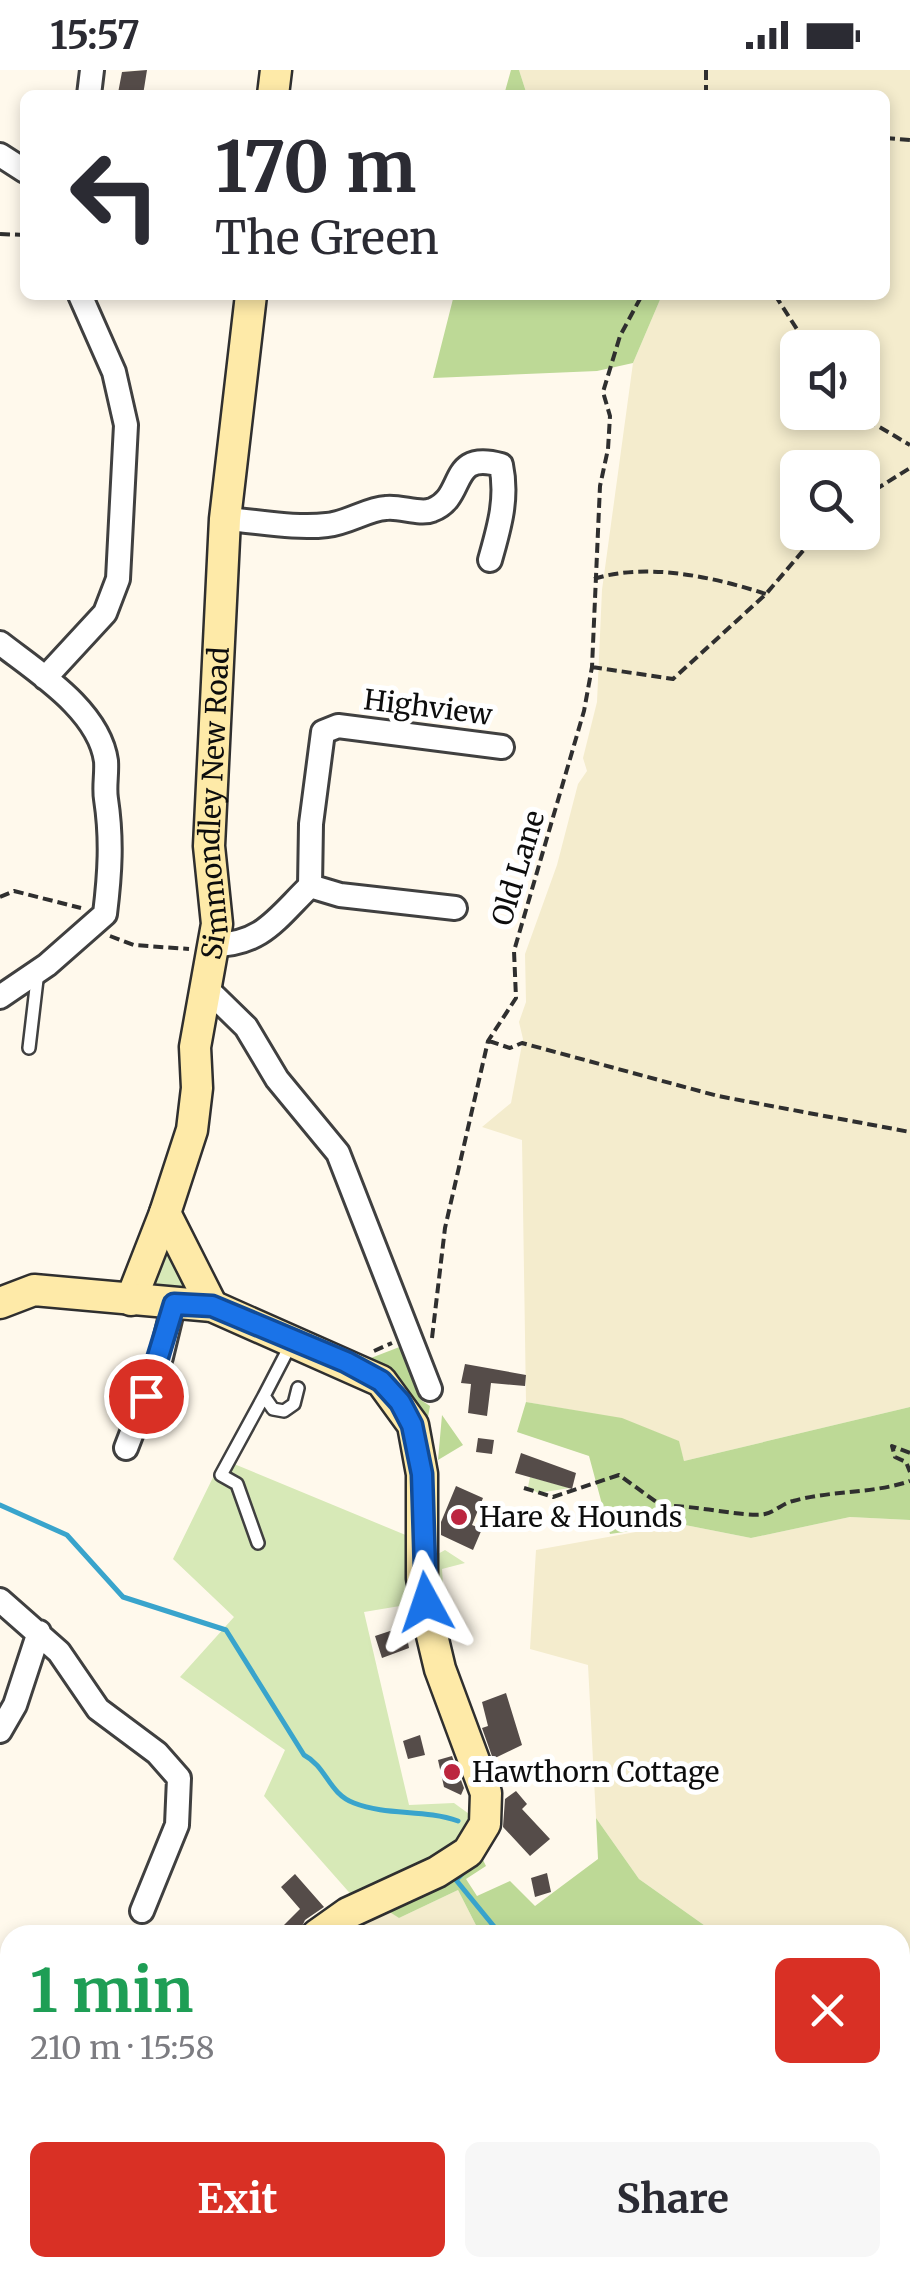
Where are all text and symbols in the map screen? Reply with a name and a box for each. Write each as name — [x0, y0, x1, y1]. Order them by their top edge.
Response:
text: 15:57 — [50, 12, 140, 59]
text: 170 m — [215, 123, 416, 211]
icon: left — [50, 130, 180, 260]
text: The Green — [215, 210, 439, 266]
map controls — [780, 330, 880, 550]
button: sound — [780, 330, 880, 430]
button: search — [780, 450, 880, 550]
street label: Simmondley New Road — [191, 646, 237, 962]
street label: Highview — [362, 681, 495, 733]
street label: Old Lane — [483, 806, 553, 930]
pin — [104, 1354, 189, 1439]
icon: arrive — [119, 1369, 174, 1424]
place label: Hare & Hounds — [479, 1499, 682, 1535]
marker: Hare & Hounds — [448, 1506, 470, 1528]
position arrow — [374, 1550, 478, 1654]
place label: Hawthorn Cottage — [472, 1754, 719, 1790]
marker: Hawthorn Cottage — [441, 1761, 463, 1783]
text: 1 min — [30, 1953, 193, 2028]
button: close — [775, 1958, 880, 2063]
text: 210 m · 15:58 — [30, 2028, 214, 2068]
button: Exit — [30, 2142, 445, 2257]
button: Share — [465, 2142, 880, 2257]

